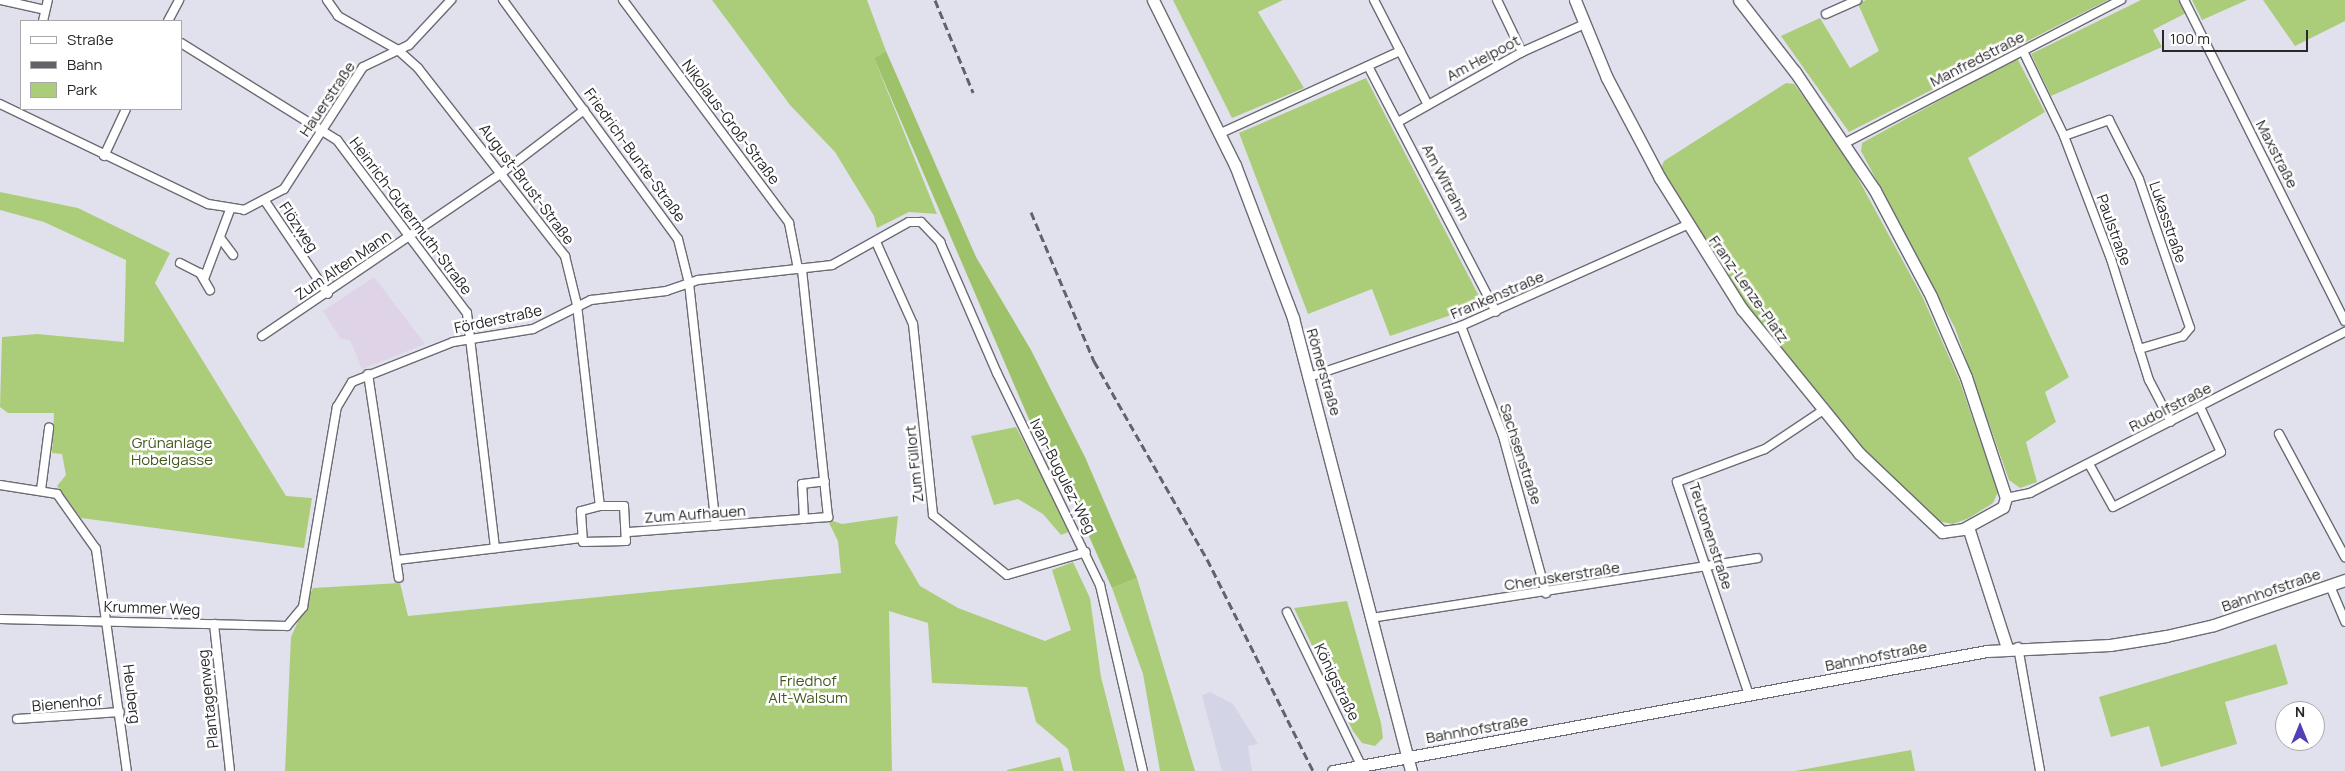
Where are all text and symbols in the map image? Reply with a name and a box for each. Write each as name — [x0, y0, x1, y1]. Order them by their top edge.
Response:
legend — [20, 20, 182, 110]
scale bar — [2165, 20, 2311, 52]
street label: Manfredstraße — [1927, 28, 2027, 90]
text: 100 m — [2170, 28, 2210, 49]
text: Straße — [67, 29, 113, 50]
street label: Am Helpoot — [1443, 31, 1523, 85]
text: Bahn — [67, 54, 102, 75]
street label: Nikolaus-Groß-Straße — [678, 56, 784, 188]
street label: Hauerstraße — [295, 58, 359, 140]
text: Park — [67, 79, 97, 100]
street label: Friedrich-Bunte-Straße — [580, 85, 690, 225]
street label: Maxstraße — [2252, 117, 2302, 191]
street label: August-Brust-Straße — [476, 120, 578, 248]
street label: Heinrich-Gutermuth-Straße — [346, 134, 476, 298]
street label: Am Witrahm — [1418, 141, 1474, 223]
street label: Lukasstraße — [2146, 179, 2190, 265]
street label: Paulstraße — [2093, 192, 2135, 268]
street label: Flözweg — [276, 199, 322, 255]
street label: Zum Alten Mann — [292, 226, 394, 304]
street label: Franz-Lenze-Platz — [1705, 232, 1793, 346]
street label: Frankenstraße — [1448, 267, 1546, 323]
street label: Förderstraße — [452, 301, 544, 337]
street label: Römerstraße — [1303, 326, 1345, 418]
street label: Rudolfstraße — [2126, 379, 2214, 435]
street label: Sachsenstraße — [1496, 401, 1546, 507]
street label: Ivan-Bugulez-Weg — [1026, 415, 1100, 537]
street label: Zum Füllort — [901, 424, 927, 504]
park label: Grünanlage Hobelgasse — [131, 433, 213, 468]
street label: Teutonenstraße — [1685, 480, 1737, 592]
street label: Zum Aufhauen — [644, 501, 746, 527]
street label: Cheruskerstraße — [1503, 558, 1621, 594]
street label: Bahnhofstraße — [2219, 565, 2323, 615]
street label: Krummer Weg — [103, 597, 201, 619]
street label: Bahnhofstraße — [1823, 637, 1929, 675]
street label: Königstraße — [1311, 641, 1363, 723]
street label: Plantagenweg — [194, 649, 222, 749]
street label: Heuberg — [119, 663, 145, 725]
park label: Friedhof Alt-Walsum — [768, 671, 848, 706]
street label: Bienenhof — [31, 691, 103, 715]
north arrow — [2275, 701, 2325, 751]
text: N — [2295, 702, 2305, 721]
street label: Bahnhofstraße — [1424, 711, 1530, 747]

